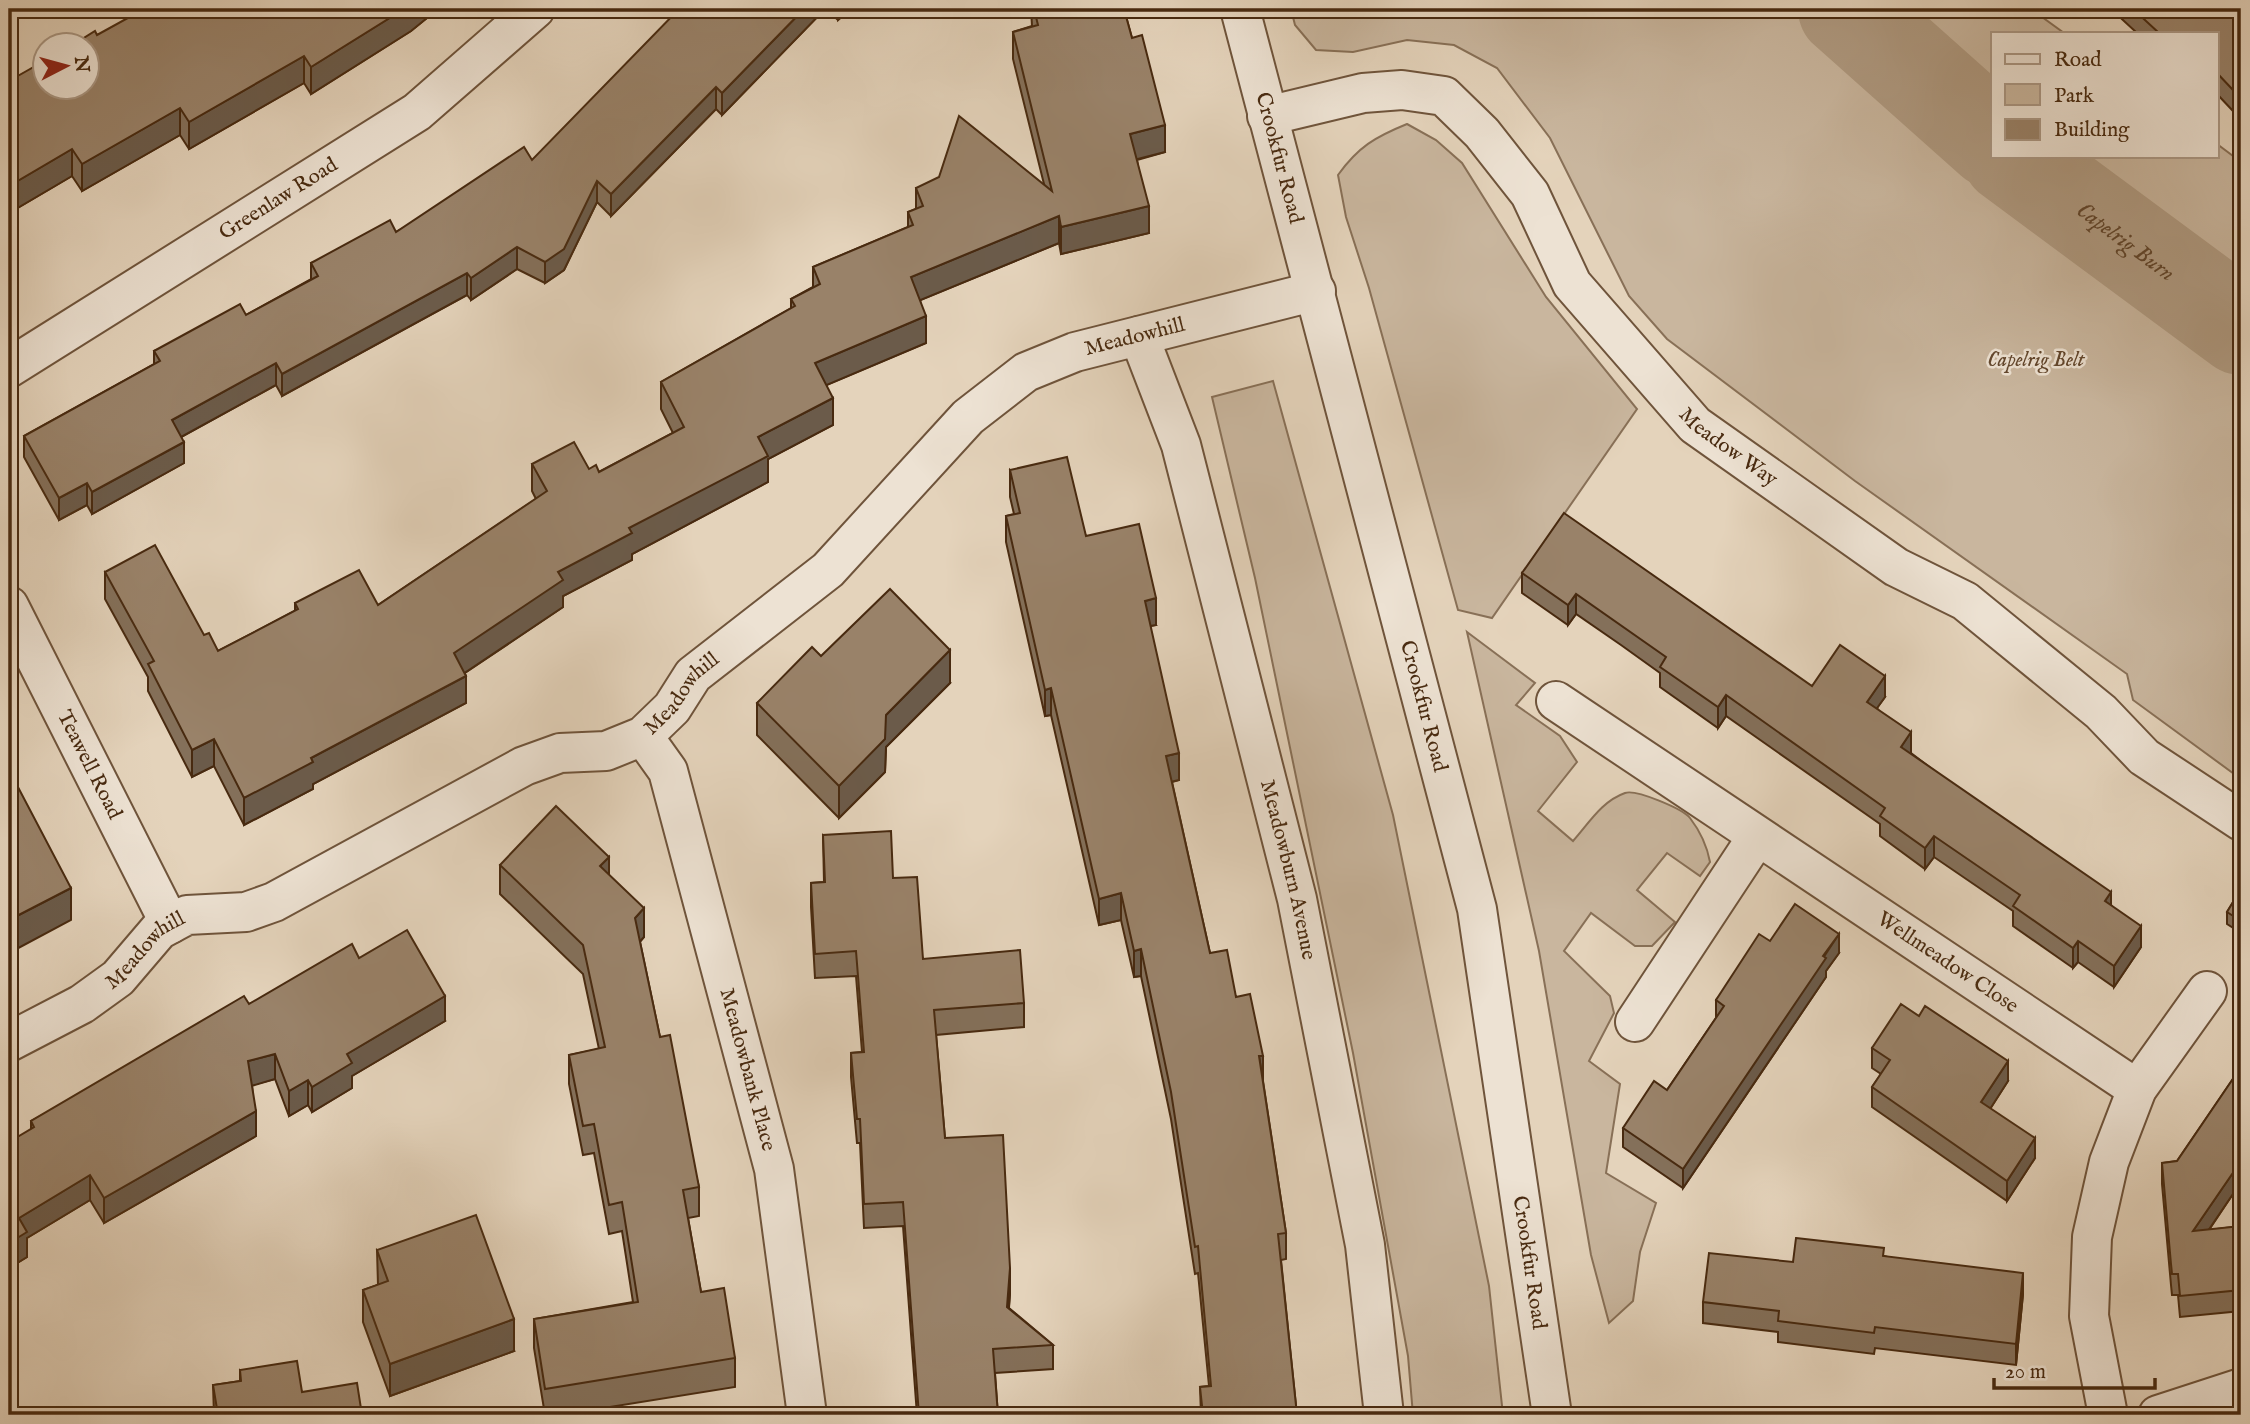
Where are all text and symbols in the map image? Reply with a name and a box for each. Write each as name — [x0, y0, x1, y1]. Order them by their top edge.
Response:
north arrow — [32, 32, 102, 102]
legend — [1991, 32, 2218, 158]
text: Road — [2054, 47, 2102, 74]
text: N — [68, 54, 94, 74]
text: Park — [2054, 83, 2095, 110]
street label: Crookfur Road — [1249, 89, 1310, 227]
text: Building — [2054, 117, 2130, 144]
street label: Greenlaw Road — [214, 151, 344, 246]
water label: Capelrig Burn — [2071, 196, 2181, 288]
street label: Meadowhill — [1082, 311, 1188, 363]
park label: Capelrig Belt — [1987, 347, 2086, 374]
street label: Meadow Way — [1672, 402, 1783, 493]
street label: Crookfur Road — [1393, 638, 1454, 776]
street label: Meadowhill — [638, 646, 725, 741]
street label: Teawell Road — [51, 706, 129, 825]
street label: Meadowburn Avenue — [1254, 777, 1322, 962]
street label: Meadowhill — [100, 905, 190, 996]
street label: Wellmeadow Close — [1872, 906, 2024, 1020]
street label: Meadowbank Place — [713, 985, 782, 1154]
street label: Crookfur Road — [1506, 1194, 1553, 1332]
scale bar — [1994, 1347, 2156, 1391]
text: 20 m — [2005, 1359, 2046, 1386]

